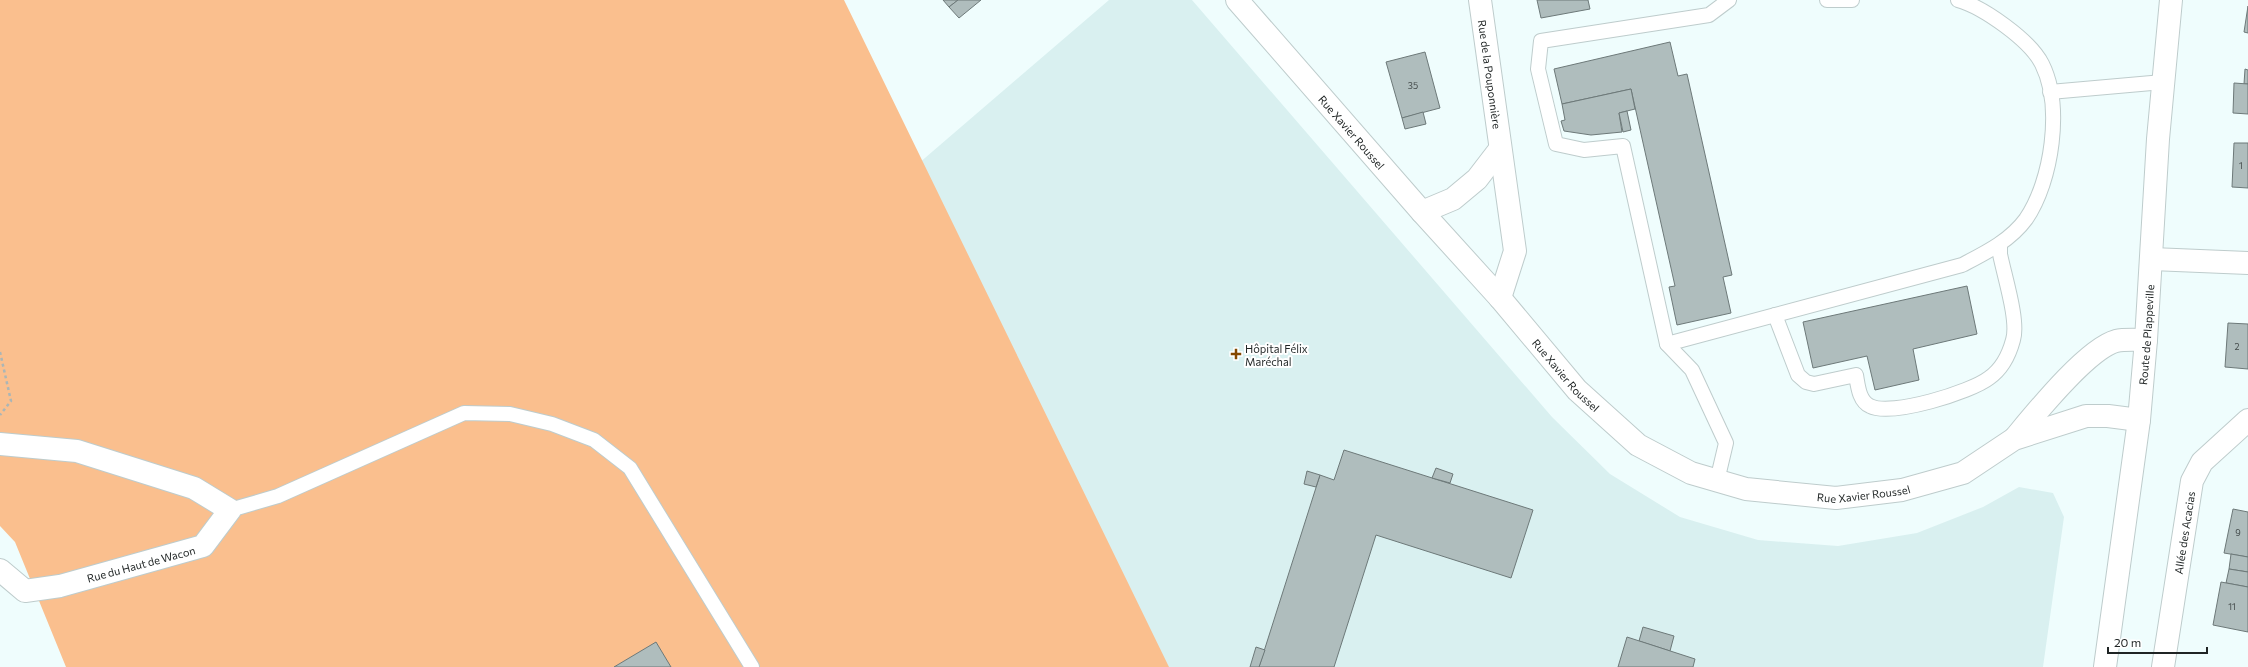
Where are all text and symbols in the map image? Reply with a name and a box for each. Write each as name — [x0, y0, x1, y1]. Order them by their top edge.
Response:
street label: Rue de la Pouponnière — [1476, 19, 1504, 130]
house number: 35 — [1408, 80, 1418, 91]
street label: Rue Xavier Roussel — [1316, 92, 1388, 171]
house number: 1 — [2239, 160, 2243, 171]
street label: Route de Plappeville — [2136, 284, 2156, 385]
street label: Rue Xavier Roussel — [1530, 336, 1602, 414]
house number: 2 — [2235, 341, 2240, 352]
place label: Hôpital Félix Maréchal — [1245, 342, 1308, 368]
marker: Hôpital Félix Maréchal — [1230, 348, 1242, 360]
street label: Rue Xavier Roussel — [1816, 482, 1912, 505]
street label: Allée des Acacias — [2171, 490, 2197, 575]
house number: 9 — [2235, 527, 2241, 538]
street label: Rue du Haut de Wacon — [85, 543, 197, 585]
house number: 11 — [2228, 601, 2236, 612]
scale bar — [2108, 629, 2207, 655]
text: 20 m — [2114, 635, 2141, 649]

